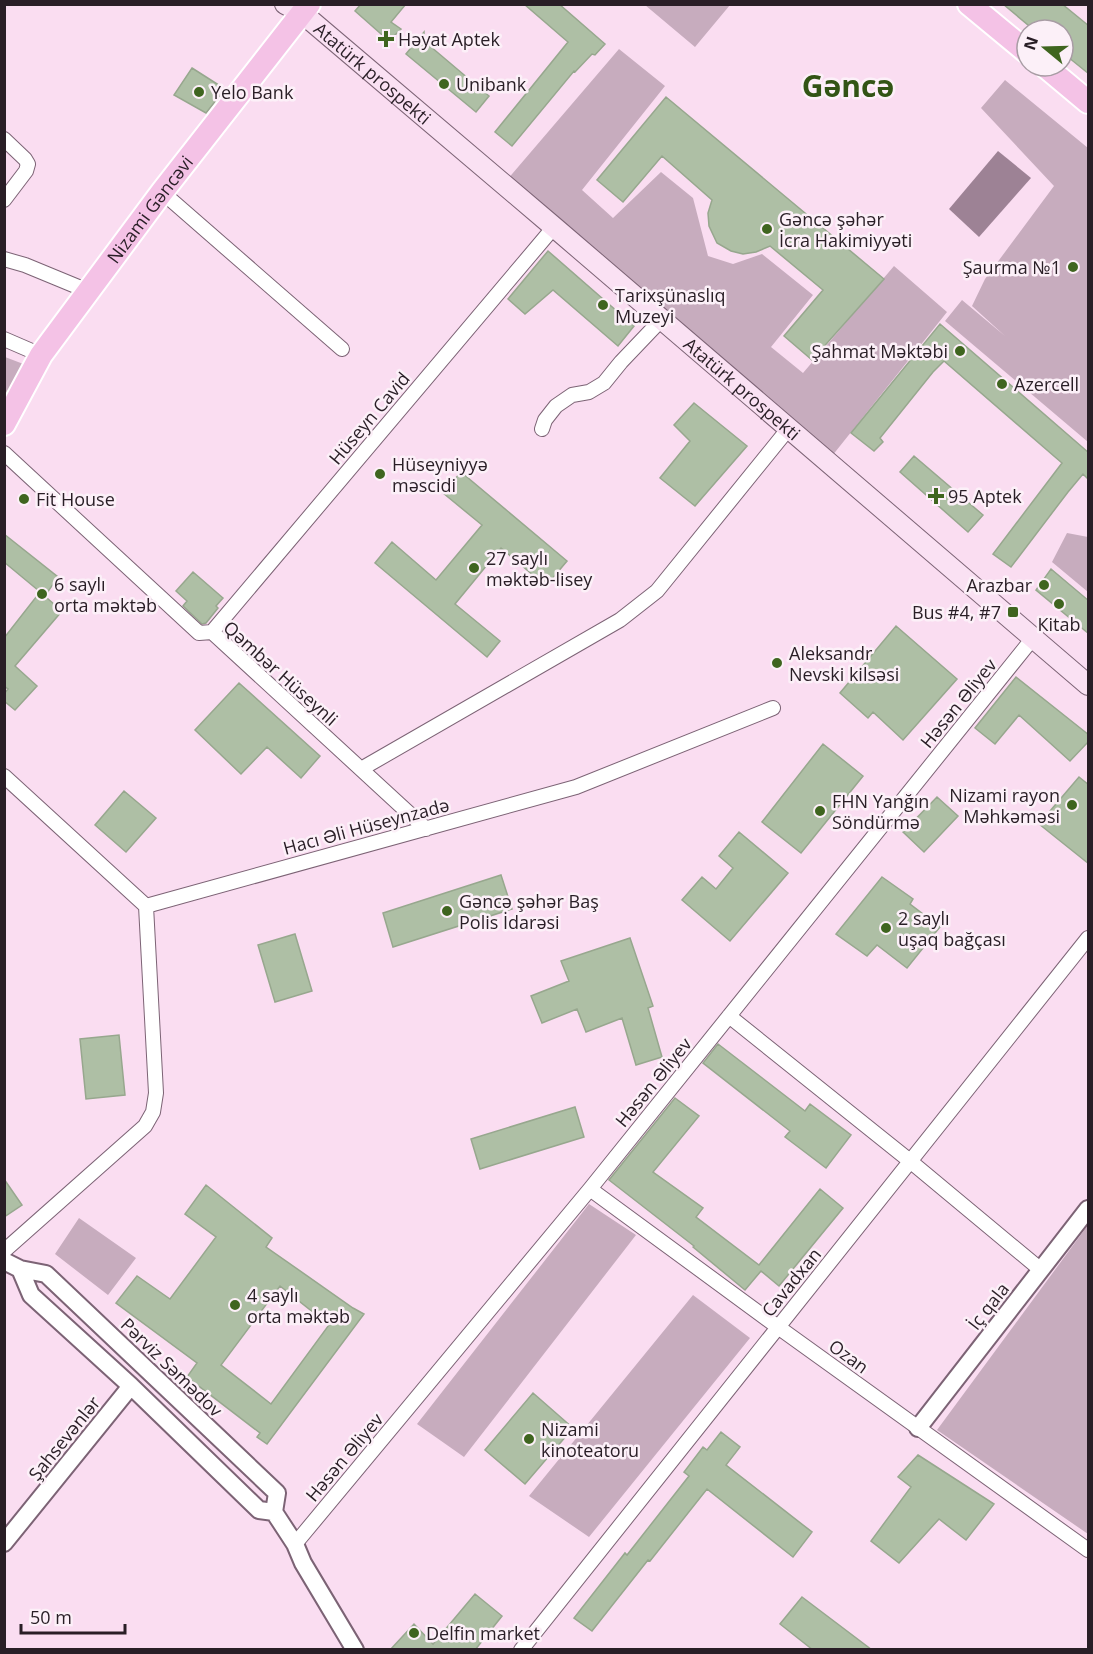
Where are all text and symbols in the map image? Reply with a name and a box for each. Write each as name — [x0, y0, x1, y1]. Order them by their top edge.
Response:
street label: Atatürk prospekti — [309, 17, 436, 129]
north arrow — [1015, 18, 1075, 78]
place label: Həyat Aptek — [398, 27, 500, 51]
marker: Həyat Aptek — [379, 32, 393, 46]
text: N — [1018, 33, 1043, 53]
district label: Gəncə — [802, 65, 894, 106]
place label: Unibank — [456, 72, 527, 96]
marker: Unibank — [437, 77, 451, 91]
place label: Yelo Bank — [211, 80, 294, 104]
marker: Yelo Bank — [192, 85, 206, 99]
street label: Nizami Gəncəvi — [101, 151, 198, 268]
place label: Gəncə şəhər İcra Hakimiyyəti — [779, 207, 912, 252]
marker: Gəncə şəhər İcra Hakimiyyəti — [760, 222, 774, 236]
place label: Şaurma №1 — [963, 255, 1061, 279]
marker: Şaurma №1 — [1066, 260, 1080, 274]
place label: Tarixşünaslıq Muzeyi — [615, 283, 726, 328]
marker: Tarixşünaslıq Muzeyi — [596, 298, 610, 312]
street label: Atatürk prospekti — [679, 332, 806, 445]
place label: Şahmat Məktəbi — [811, 339, 948, 363]
marker: Şahmat Məktəbi — [953, 344, 967, 358]
street label: Hüseyn Cavid — [323, 367, 415, 469]
place label: Azercell — [1014, 372, 1079, 396]
marker: Azercell — [995, 377, 1009, 391]
place label: Hüseyniyyə məscidi — [392, 452, 488, 497]
marker: Hüseyniyyə məscidi — [373, 467, 387, 481]
place label: 95 Aptek — [948, 484, 1022, 508]
place label: Fit House — [36, 487, 115, 511]
marker: 95 Aptek — [929, 489, 943, 503]
marker: Fit House — [17, 492, 31, 506]
place label: 27 saylı məktəb-lisey — [486, 546, 593, 591]
marker: 27 saylı məktəb-lisey — [467, 561, 481, 575]
place label: 6 saylı orta məktəb — [54, 572, 157, 617]
place label: Arazbar — [966, 573, 1033, 597]
marker: Arazbar — [1037, 578, 1051, 592]
marker: 6 saylı orta məktəb — [35, 587, 49, 601]
marker: Кitab — [1052, 597, 1066, 611]
place label: Bus #4, #7 — [912, 600, 1001, 624]
marker: Bus #4, #7 — [1006, 605, 1020, 619]
place label: Кitab — [1038, 612, 1080, 636]
street label: Qəmbər Hüseynli — [219, 615, 343, 731]
place label: Aleksandr Nevski kilsəsi — [789, 641, 899, 686]
street label: Həsən Əliyev — [915, 653, 1001, 753]
marker: Aleksandr Nevski kilsəsi — [770, 656, 784, 670]
place label: Nizami rayon Məhkəməsi — [949, 783, 1060, 828]
place label: FHN Yanğın Söndürmə — [832, 789, 929, 834]
street label: Hacı Əli Hüseynzadə — [280, 792, 452, 860]
marker: Nizami rayon Məhkəməsi — [1065, 798, 1079, 812]
marker: FHN Yanğın Söndürmə — [813, 804, 827, 818]
place label: Gəncə şəhər Baş Polis İdarəsi — [459, 889, 599, 934]
marker: Gəncə şəhər Baş Polis İdarəsi — [440, 904, 454, 918]
place label: 2 saylı uşaq bağçası — [898, 906, 1006, 951]
marker: 2 saylı uşaq bağçası — [879, 921, 893, 935]
street label: Həsən Əliyev — [610, 1032, 696, 1132]
street label: Cavadxan — [756, 1243, 826, 1321]
street label: İç qala — [962, 1277, 1014, 1335]
place label: 4 saylı orta məktəb — [247, 1283, 350, 1328]
marker: 4 saylı orta məktəb — [228, 1298, 242, 1312]
street label: Pərviz Səmədov — [116, 1312, 228, 1422]
street label: Ozan — [824, 1334, 874, 1378]
street label: Şahsevənlər — [23, 1390, 106, 1485]
street label: Həsən Əliyev — [300, 1408, 388, 1506]
place label: Nizami kinoteatoru — [541, 1417, 639, 1462]
marker: Nizami kinoteatoru — [522, 1432, 536, 1446]
scale bar — [21, 1597, 124, 1635]
text: 50 m — [30, 1605, 72, 1629]
place label: Delfin market — [426, 1621, 540, 1645]
marker: Delfin market — [407, 1626, 421, 1640]

